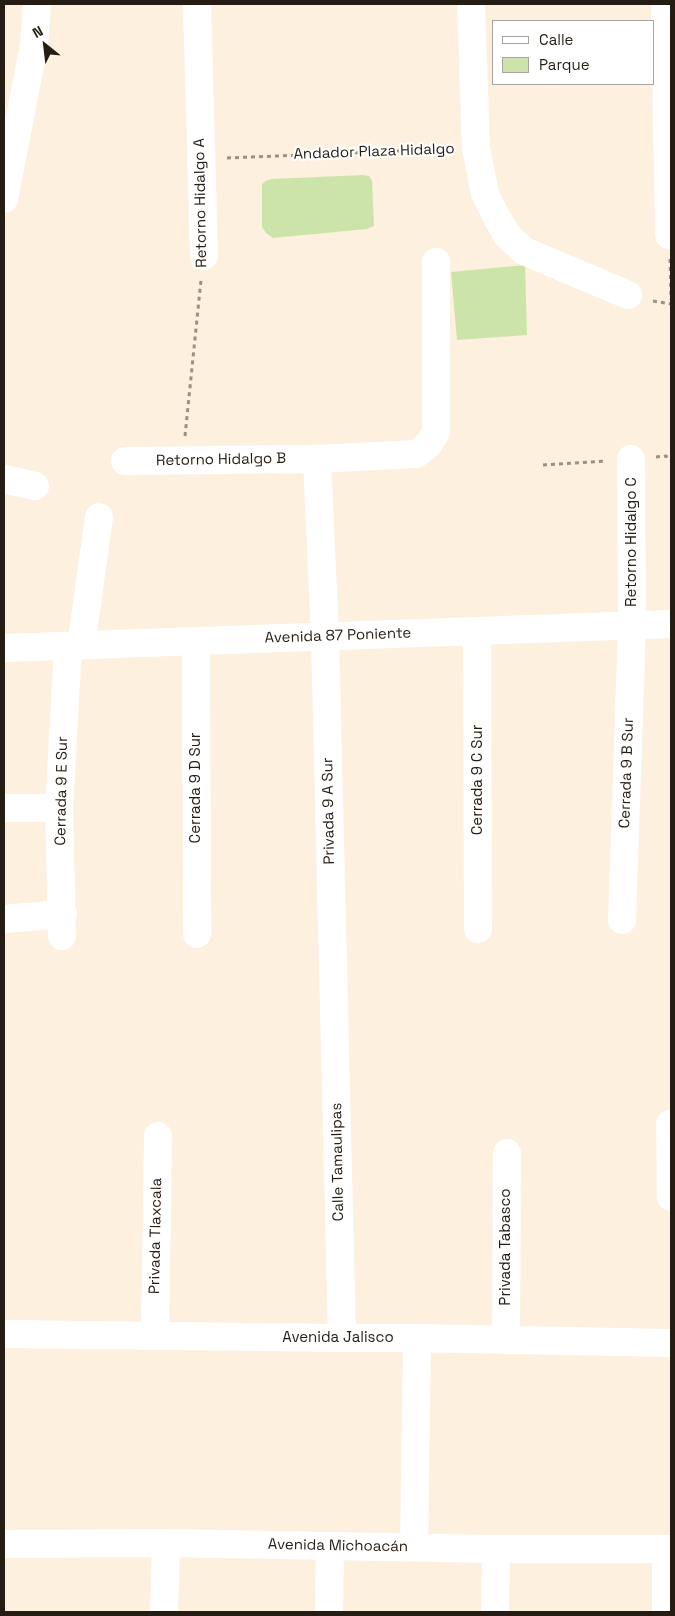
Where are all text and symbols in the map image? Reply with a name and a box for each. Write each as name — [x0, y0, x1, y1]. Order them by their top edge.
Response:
north arrow — [20, 20, 70, 70]
legend — [492, 20, 655, 85]
text: N — [29, 22, 46, 42]
text: Calle — [539, 30, 574, 49]
text: Parque — [539, 55, 590, 74]
street label: Retorno Hidalgo A — [191, 138, 211, 268]
street label: Andador Plaza Hidalgo — [293, 140, 455, 164]
street label: Retorno Hidalgo B — [156, 450, 286, 470]
street label: Retorno Hidalgo C — [623, 477, 641, 607]
street label: Avenida 87 Poniente — [264, 624, 412, 648]
street label: Cerrada 9 B Sur — [616, 717, 638, 829]
street label: Cerrada 9 C Sur — [469, 725, 487, 835]
street label: Cerrada 9 D Sur — [187, 733, 205, 843]
street label: Cerrada 9 E Sur — [52, 736, 72, 846]
street label: Privada 9 A Sur — [319, 757, 339, 865]
street label: Calle Tamaulipas — [328, 1103, 348, 1221]
street label: Privada Tlaxcala — [146, 1178, 166, 1294]
street label: Privada Tabasco — [497, 1188, 515, 1306]
street label: Avenida Jalisco — [282, 1329, 394, 1347]
street label: Avenida Michoacán — [268, 1536, 408, 1556]

